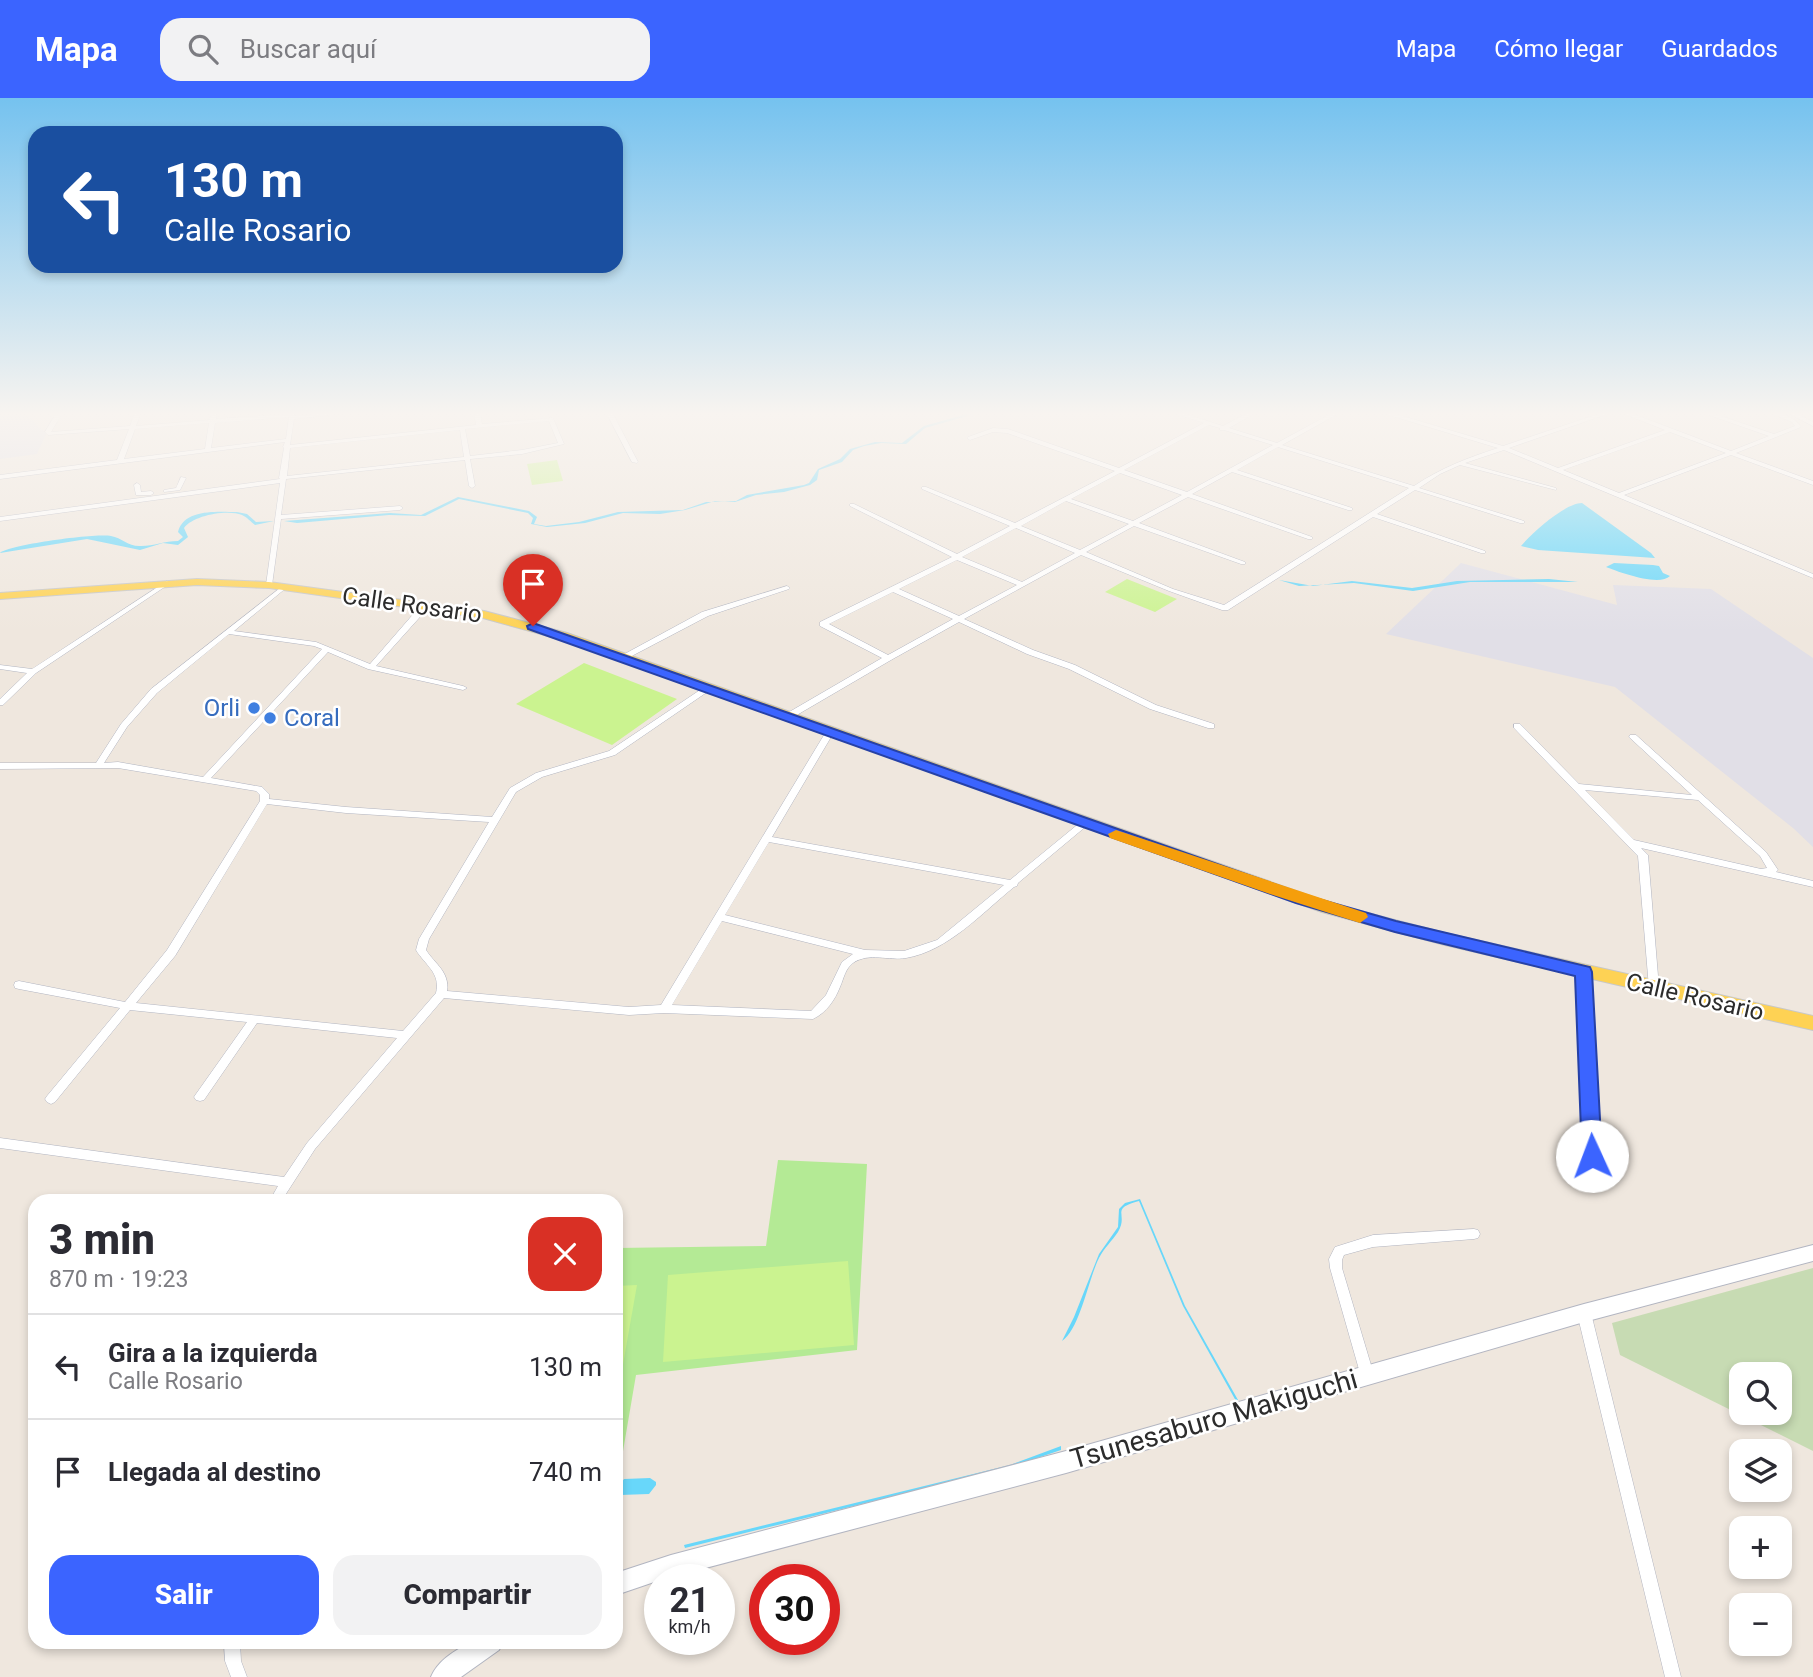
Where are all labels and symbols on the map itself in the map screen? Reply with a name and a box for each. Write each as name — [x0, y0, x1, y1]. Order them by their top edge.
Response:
pin — [503, 554, 563, 626]
street label: Calle Rosario — [340, 581, 484, 629]
place label: Orli — [204, 694, 240, 722]
marker: Orli — [246, 700, 262, 716]
place label: Coral — [284, 704, 340, 732]
marker: Coral — [262, 710, 278, 726]
street label: Calle Rosario — [1623, 968, 1767, 1026]
position arrow — [1555, 1119, 1629, 1193]
street label: Tsunesaburo Makiguchi — [1067, 1362, 1361, 1476]
speed limit sign: 30 — [749, 1564, 840, 1655]

